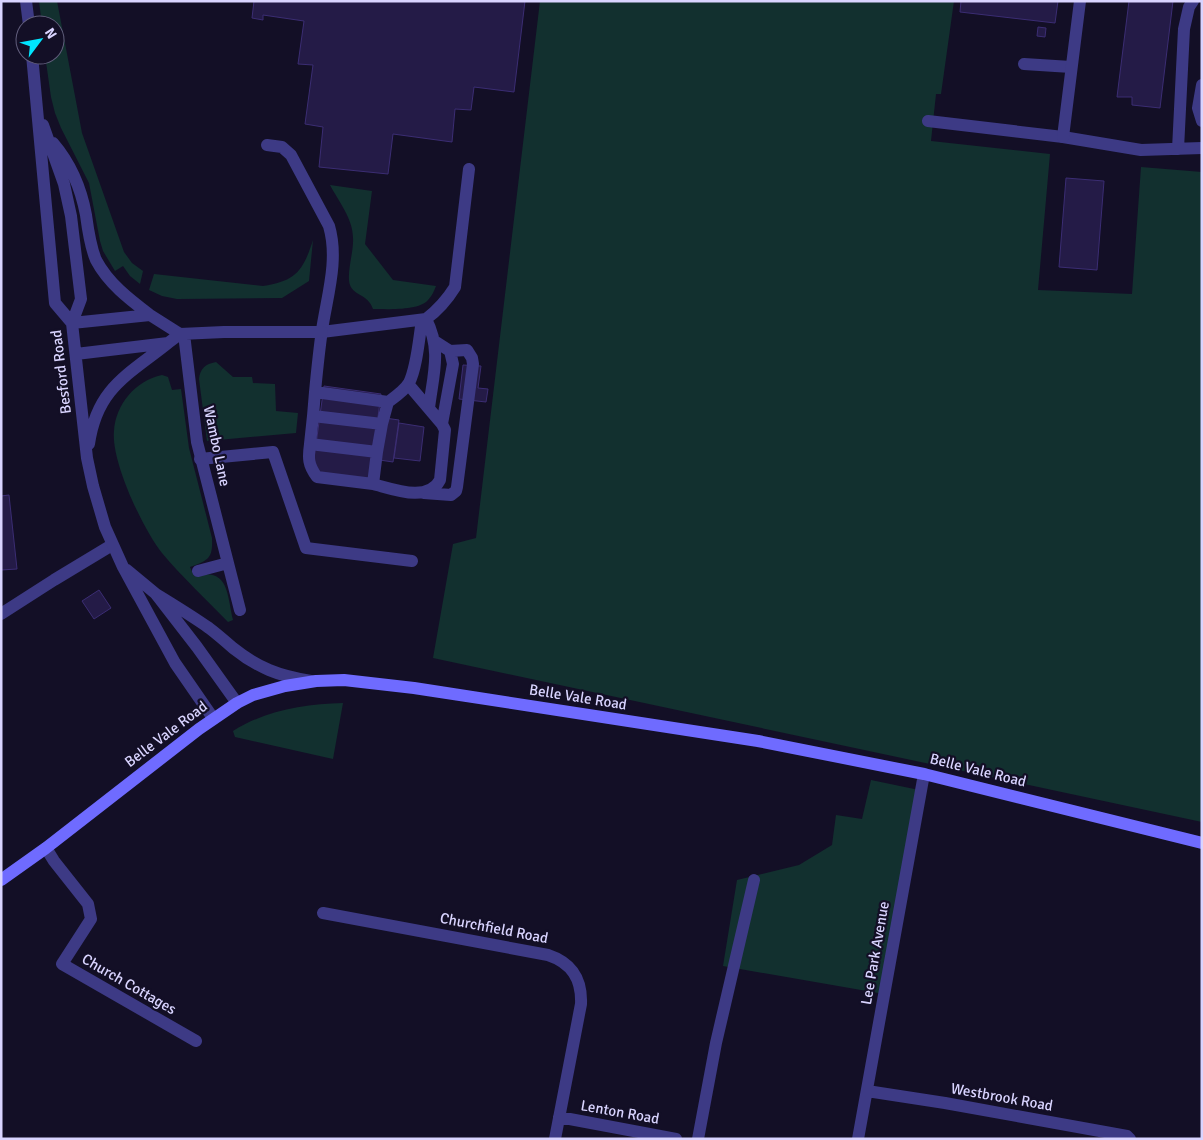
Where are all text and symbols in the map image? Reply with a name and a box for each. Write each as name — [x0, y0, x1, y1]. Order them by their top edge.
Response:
north arrow — [15, 15, 65, 65]
text: N — [41, 25, 60, 42]
street label: Besford Road — [47, 329, 75, 415]
street label: Wambo Lane — [200, 404, 234, 488]
street label: Belle Vale Road — [528, 680, 628, 714]
street label: Belle Vale Road — [121, 697, 211, 771]
street label: Belle Vale Road — [928, 749, 1028, 791]
street label: Lee Park Avenue — [857, 900, 893, 1006]
street label: Churchfield Road — [438, 909, 550, 947]
street label: Church Cottages — [79, 950, 180, 1018]
street label: Westbrook Road — [950, 1079, 1054, 1115]
street label: Lenton Road — [579, 1096, 661, 1128]

